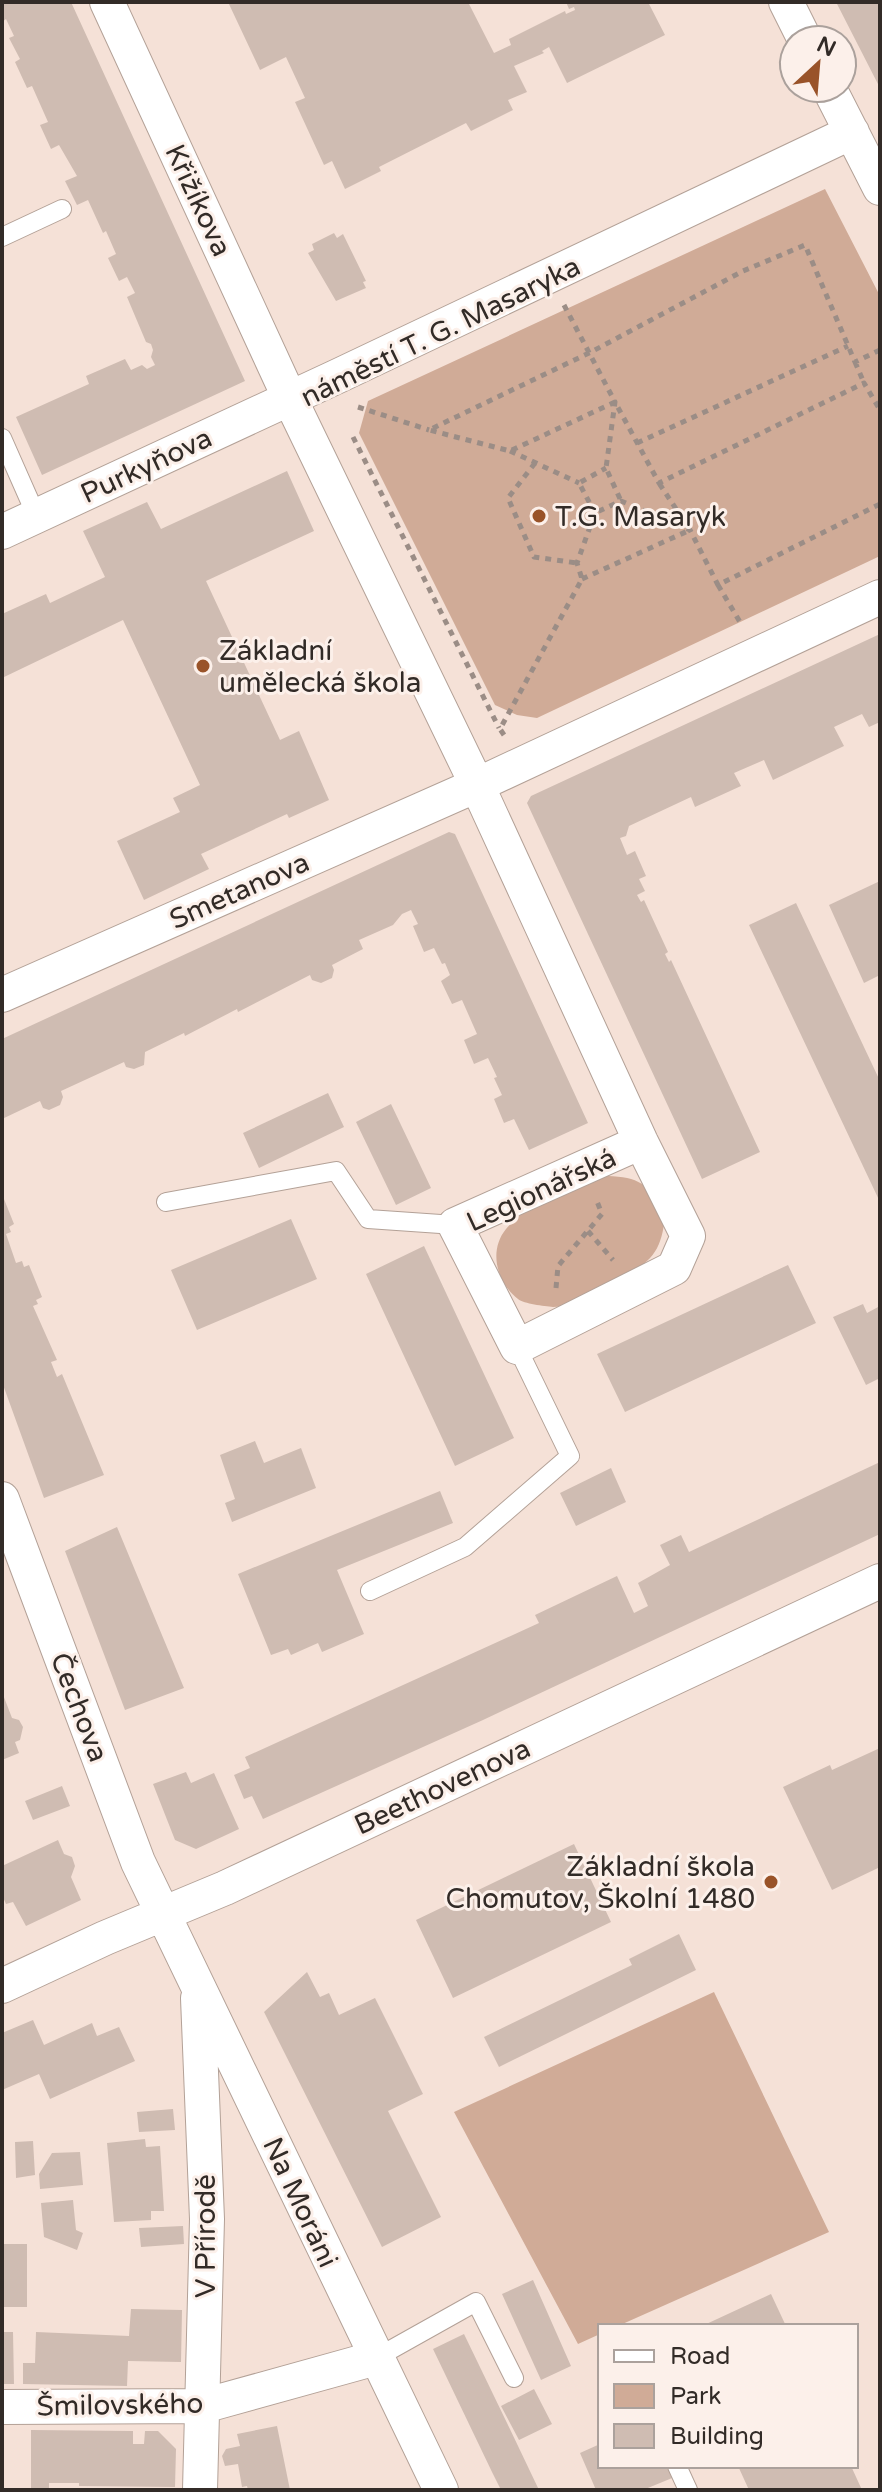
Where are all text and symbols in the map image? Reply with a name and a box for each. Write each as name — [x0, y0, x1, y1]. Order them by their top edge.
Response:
north arrow — [778, 24, 858, 104]
text: N — [813, 31, 840, 62]
street label: Křižíkova — [157, 139, 239, 262]
street label: náměstí T. G. Masaryka — [295, 249, 586, 414]
street label: Purkyňova — [75, 421, 217, 511]
place label: T.G. Masaryk — [555, 500, 726, 534]
marker: T.G. Masaryk — [530, 507, 548, 525]
place label: Základní umělecká škola — [219, 634, 422, 700]
marker: Základní umělecká škola — [194, 657, 212, 675]
street label: Smetanova — [164, 845, 315, 937]
street label: Legionářská — [461, 1140, 622, 1239]
street label: Čechova — [43, 1648, 115, 1767]
street label: Beethovenova — [349, 1731, 536, 1843]
place label: Základní škola Chomutov, Školní 1480 — [446, 1850, 755, 1916]
marker: Základní škola Chomutov, Školní 1480 — [762, 1873, 780, 1891]
street label: Na Moráni — [255, 2132, 345, 2273]
street label: V Přírodě — [189, 2174, 223, 2298]
legend — [598, 2324, 858, 2468]
text: Road — [670, 2342, 730, 2371]
text: Park — [670, 2382, 721, 2411]
street label: Šmilovského — [36, 2387, 204, 2423]
text: Building — [670, 2422, 764, 2451]

